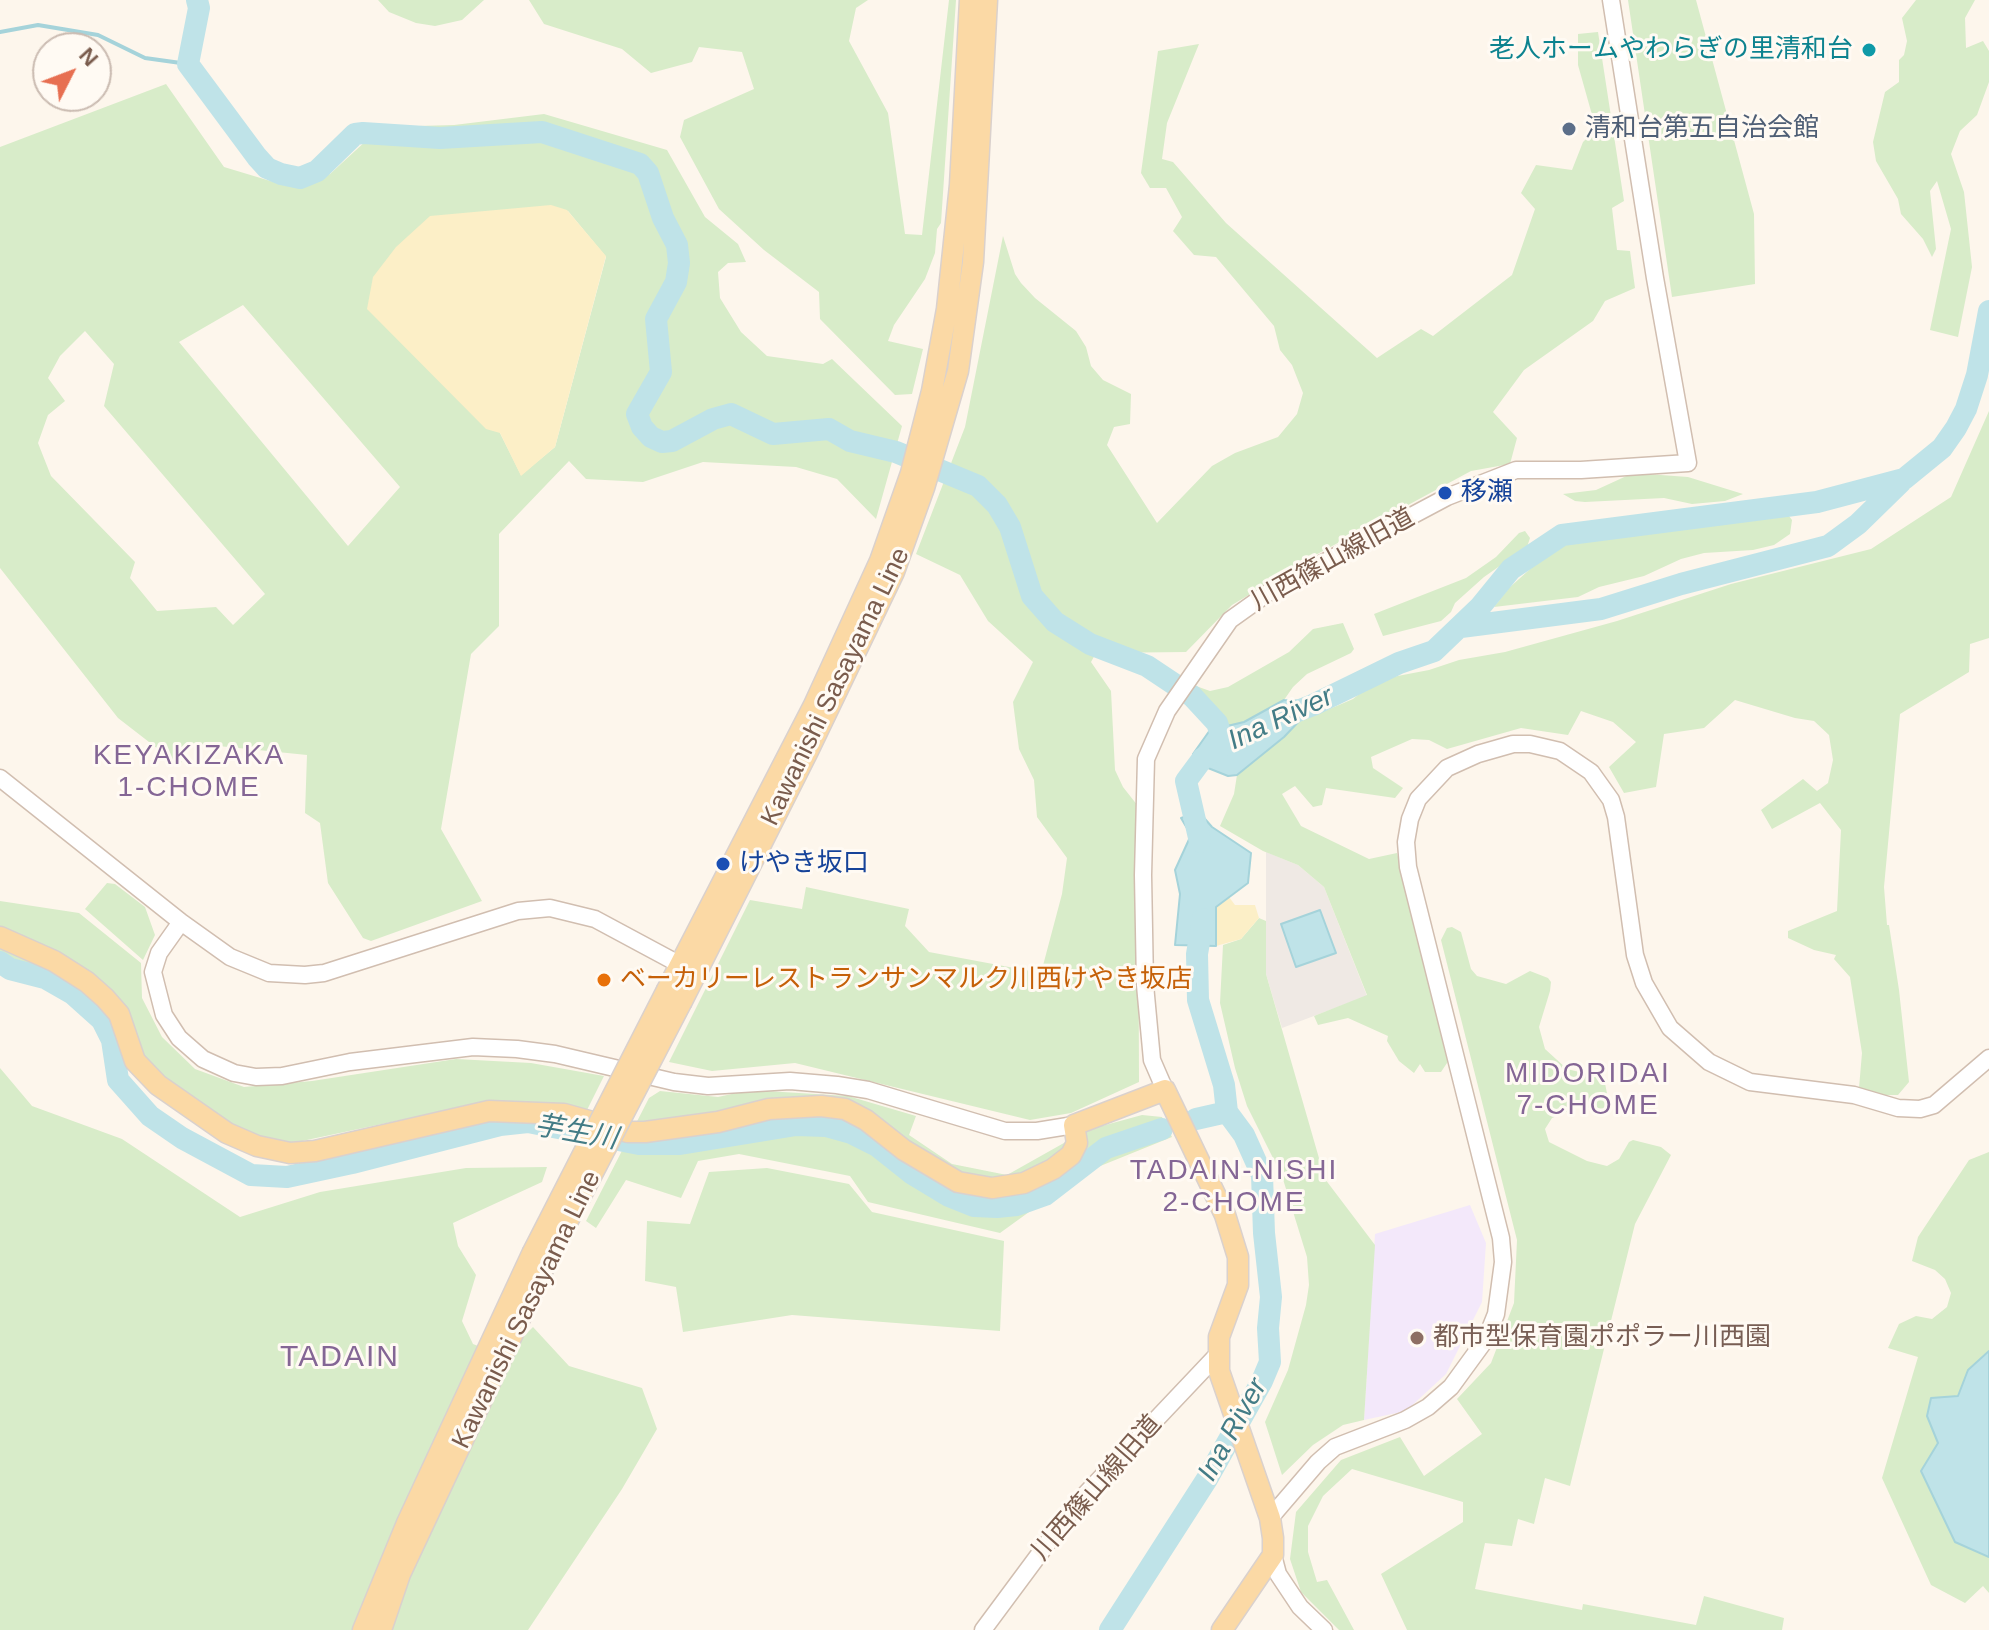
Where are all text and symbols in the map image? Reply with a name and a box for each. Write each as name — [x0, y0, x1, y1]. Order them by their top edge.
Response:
north arrow — [32, 32, 112, 112]
place label: 老人ホームやわらぎの里清和台 — [1489, 34, 1853, 66]
marker: 老人ホームやわらぎの里清和台 — [1860, 41, 1878, 59]
text: N — [74, 43, 103, 71]
place label: 清和台第五自治会館 — [1585, 113, 1819, 145]
marker: 清和台第五自治会館 — [1560, 120, 1578, 138]
place label: 移瀬 — [1461, 477, 1513, 509]
marker: 移瀬 — [1436, 484, 1454, 502]
street label: 川西篠山線旧道 — [1246, 502, 1420, 618]
street label: Kawanishi Sasayama Line — [755, 543, 917, 831]
water label: Ina River — [1223, 680, 1339, 758]
district label: KEYAKIZAKA 1-CHOME — [93, 739, 285, 805]
place label: けやき坂口 — [739, 848, 869, 880]
marker: けやき坂口 — [714, 855, 732, 873]
place label: ベーカリーレストランサンマルク川西けやき坂店 — [620, 964, 1192, 996]
marker: ベーカリーレストランサンマルク川西けやき坂店 — [595, 971, 613, 989]
district label: MIDORIDAI 7-CHOME — [1505, 1057, 1671, 1123]
water label: 芋生川 — [532, 1109, 620, 1157]
district label: TADAIN-NISHI 2-CHOME — [1130, 1154, 1338, 1220]
street label: Kawanishi Sasayama Line — [446, 1166, 608, 1454]
place label: 都市型保育園ポポラー川西園 — [1433, 1322, 1771, 1354]
marker: 都市型保育園ポポラー川西園 — [1408, 1329, 1426, 1347]
district label: TADAIN — [280, 1340, 400, 1376]
water label: Ina River — [1191, 1373, 1275, 1487]
street label: 川西篠山線旧道 — [1026, 1409, 1168, 1567]

